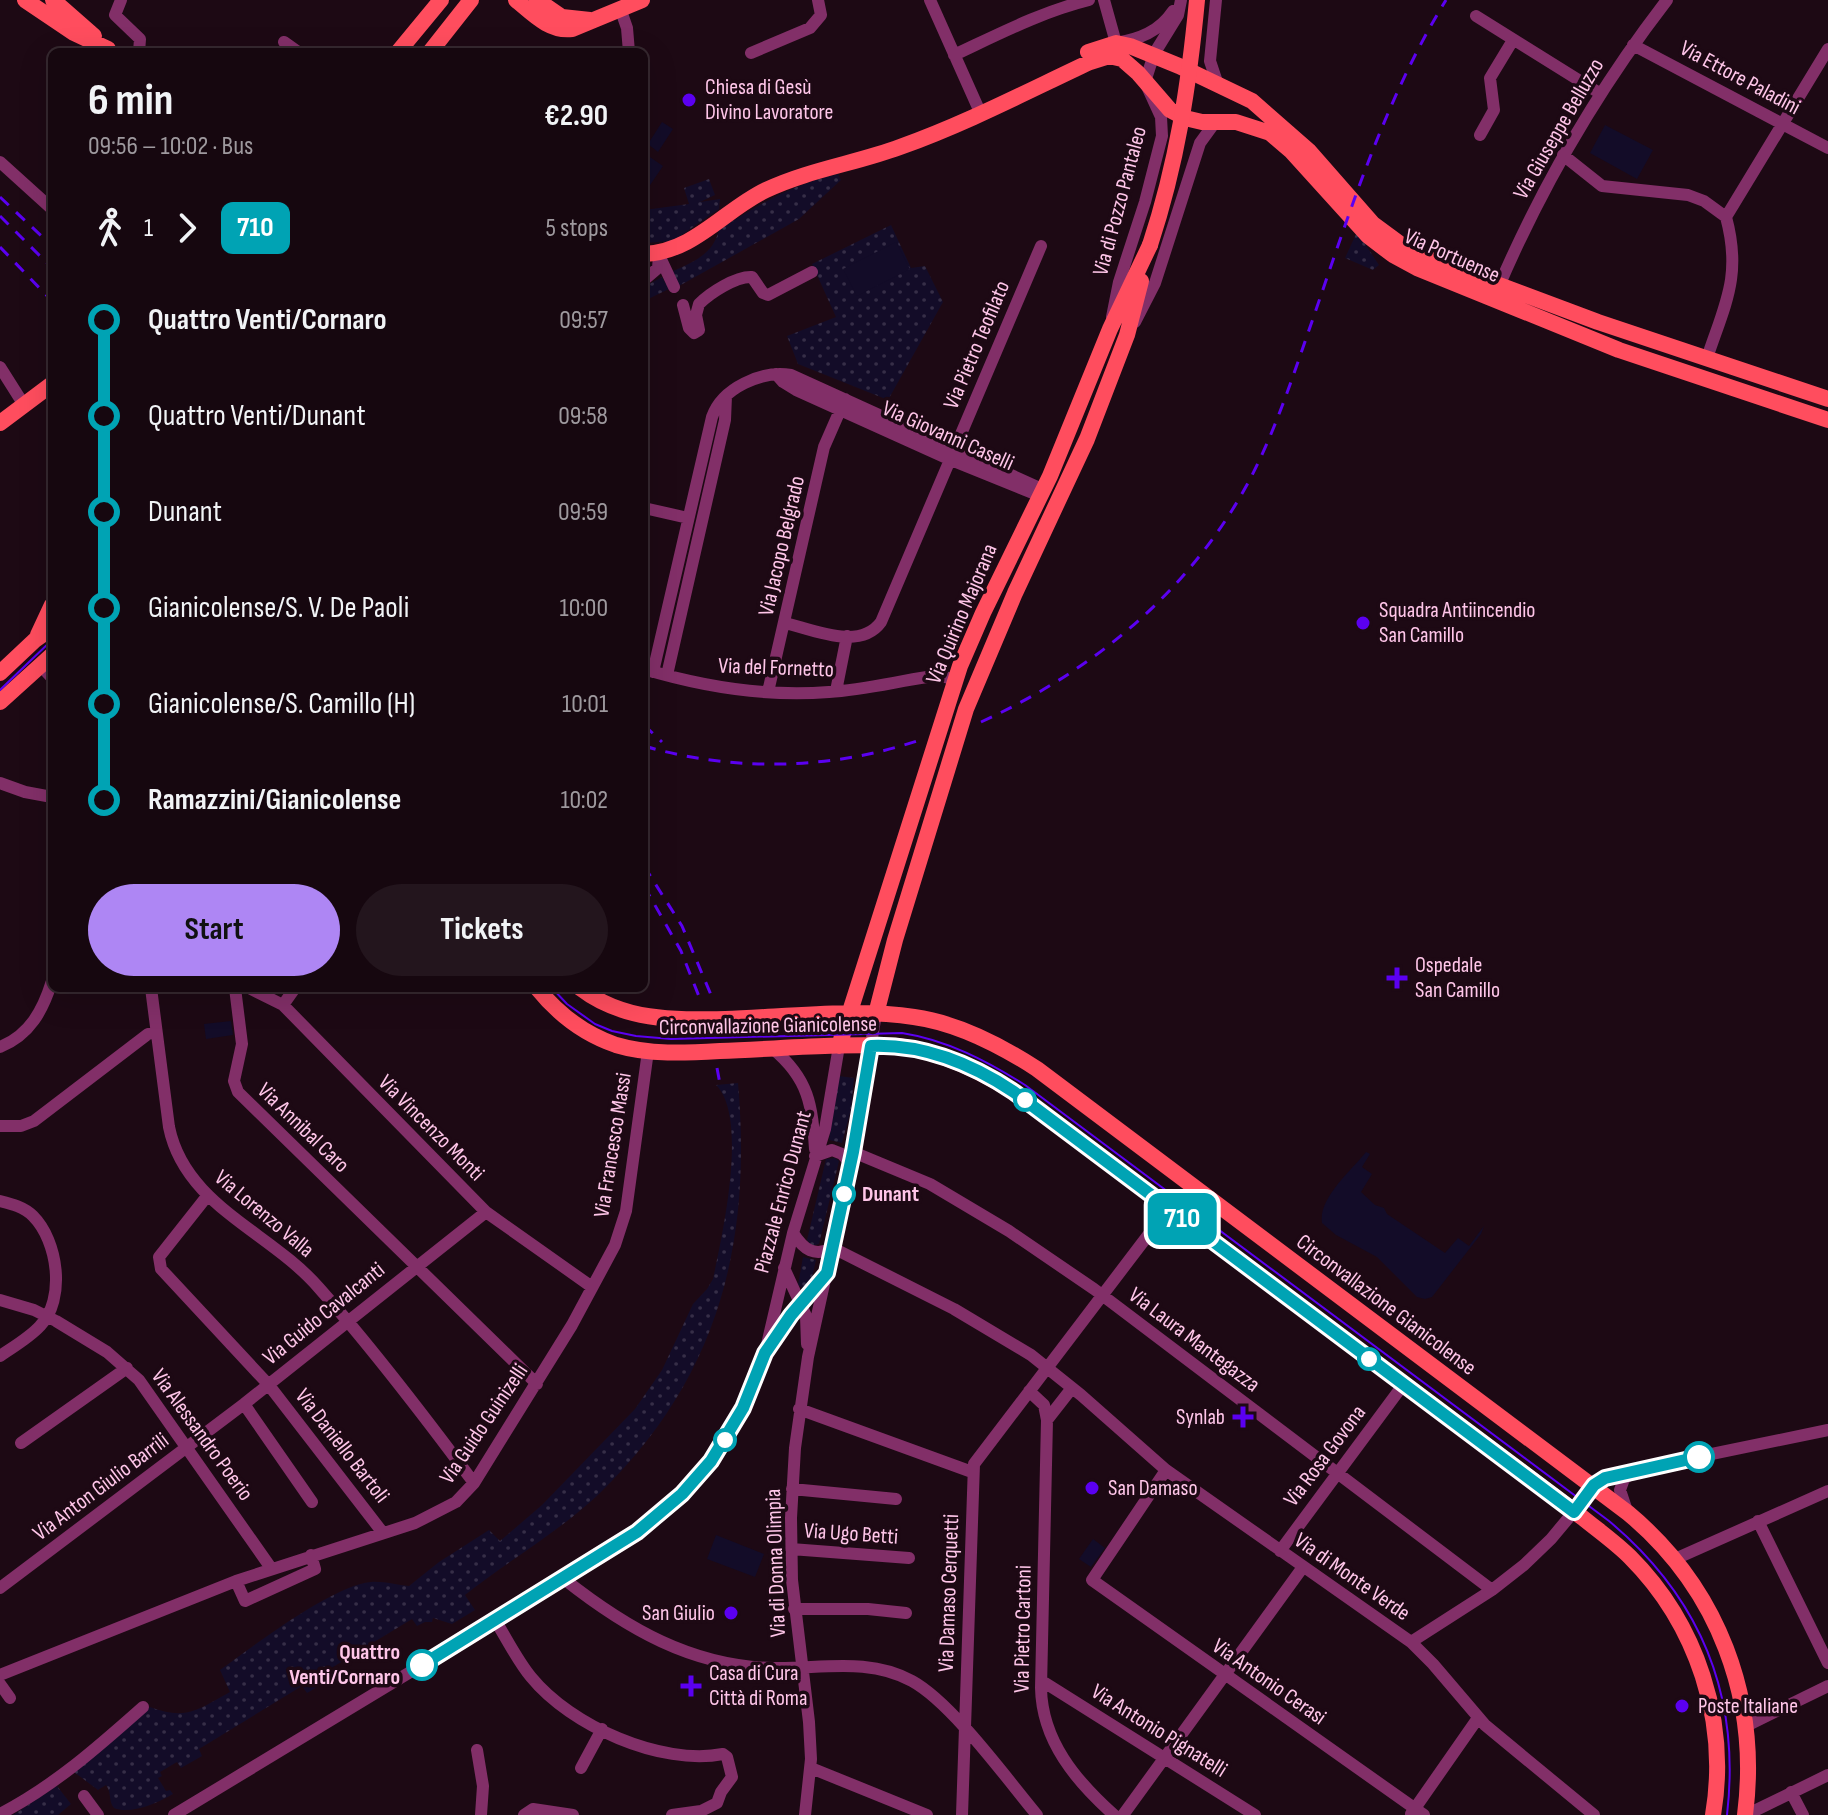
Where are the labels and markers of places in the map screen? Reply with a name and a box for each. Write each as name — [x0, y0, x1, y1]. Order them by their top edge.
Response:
place label: Chiesa di Gesù Divino Lavoratore — [705, 74, 833, 126]
marker: Chiesa di Gesù Divino Lavoratore — [680, 91, 698, 109]
place label: Squadra Antiincendio San Camillo — [1379, 597, 1535, 649]
marker: Squadra Antiincendio San Camillo — [1354, 614, 1372, 632]
place label: Ospedale San Camillo — [1415, 952, 1500, 1004]
marker: Ospedale San Camillo — [1386, 967, 1408, 989]
unlabelled marker — [1014, 1089, 1036, 1111]
place label: Dunant — [862, 1181, 919, 1208]
marker: Dunant — [833, 1183, 855, 1205]
unlabelled marker — [1358, 1348, 1380, 1370]
place label: Synlab — [1176, 1404, 1225, 1431]
marker: Synlab — [1232, 1406, 1254, 1428]
unlabelled marker — [714, 1429, 736, 1451]
unlabelled marker — [1684, 1442, 1714, 1472]
place label: San Damaso — [1108, 1475, 1198, 1502]
marker: San Damaso — [1083, 1479, 1101, 1497]
place label: San Giulio — [642, 1600, 715, 1627]
marker: San Giulio — [722, 1604, 740, 1622]
place label: Quattro Venti/Cornaro — [289, 1639, 400, 1691]
marker: Quattro Venti/Cornaro — [407, 1650, 437, 1680]
place label: Casa di Cura Città di Roma — [709, 1660, 807, 1712]
marker: Casa di Cura Città di Roma — [680, 1675, 702, 1697]
place label: Poste Italiane — [1698, 1693, 1798, 1720]
marker: Poste Italiane — [1673, 1697, 1691, 1715]

